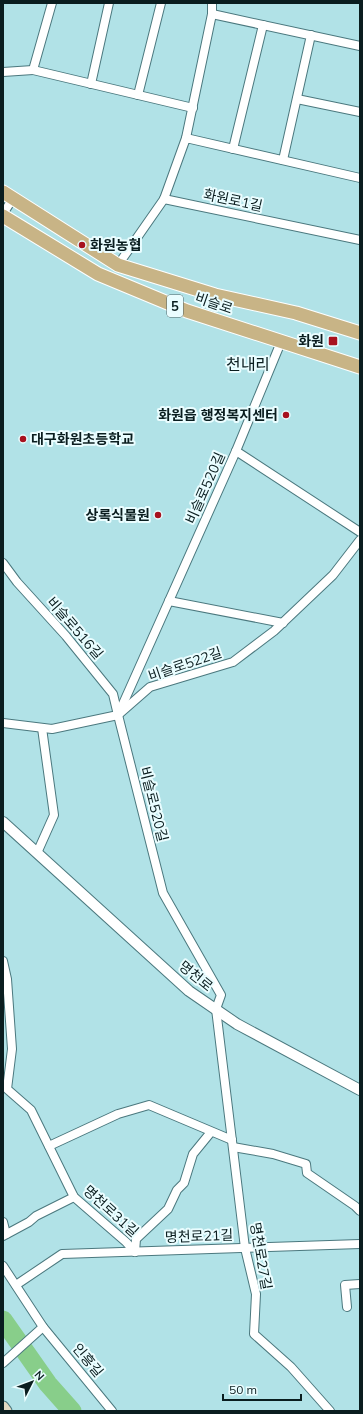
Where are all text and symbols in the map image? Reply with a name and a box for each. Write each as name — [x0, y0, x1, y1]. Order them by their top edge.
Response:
street label: 화원로1길 — [202, 185, 264, 215]
place label: 화원농협 — [90, 236, 142, 254]
marker: 화원농협 — [77, 240, 87, 250]
street label: 비슬로 — [193, 288, 235, 318]
road number: 5 — [167, 295, 183, 317]
place label: 화원 — [298, 332, 324, 350]
marker: 화원 — [327, 335, 339, 347]
district label: 천내리 — [226, 354, 270, 374]
place label: 화원읍 행정복지센터 — [158, 406, 278, 424]
marker: 화원읍 행정복지센터 — [281, 410, 291, 420]
place label: 대구화원초등학교 — [31, 430, 134, 448]
marker: 대구화원초등학교 — [18, 434, 28, 444]
street label: 비슬로520길 — [181, 449, 229, 527]
place label: 상록식물원 — [86, 506, 150, 524]
marker: 상록식물원 — [153, 510, 163, 520]
street label: 비슬로516길 — [43, 593, 107, 663]
street label: 비슬로522길 — [146, 643, 224, 685]
street label: 비슬로520길 — [136, 765, 172, 843]
street label: 명천로 — [175, 957, 217, 995]
street label: 명천로31길 — [80, 1181, 142, 1241]
street label: 명천로27길 — [246, 1221, 276, 1291]
street label: 명천로21길 — [165, 1226, 233, 1246]
street label: 인흥길 — [69, 1339, 107, 1381]
north arrow — [12, 1362, 52, 1402]
text: N — [31, 1368, 47, 1383]
scale bar — [223, 1376, 301, 1402]
text: 50 m — [229, 1382, 257, 1397]

